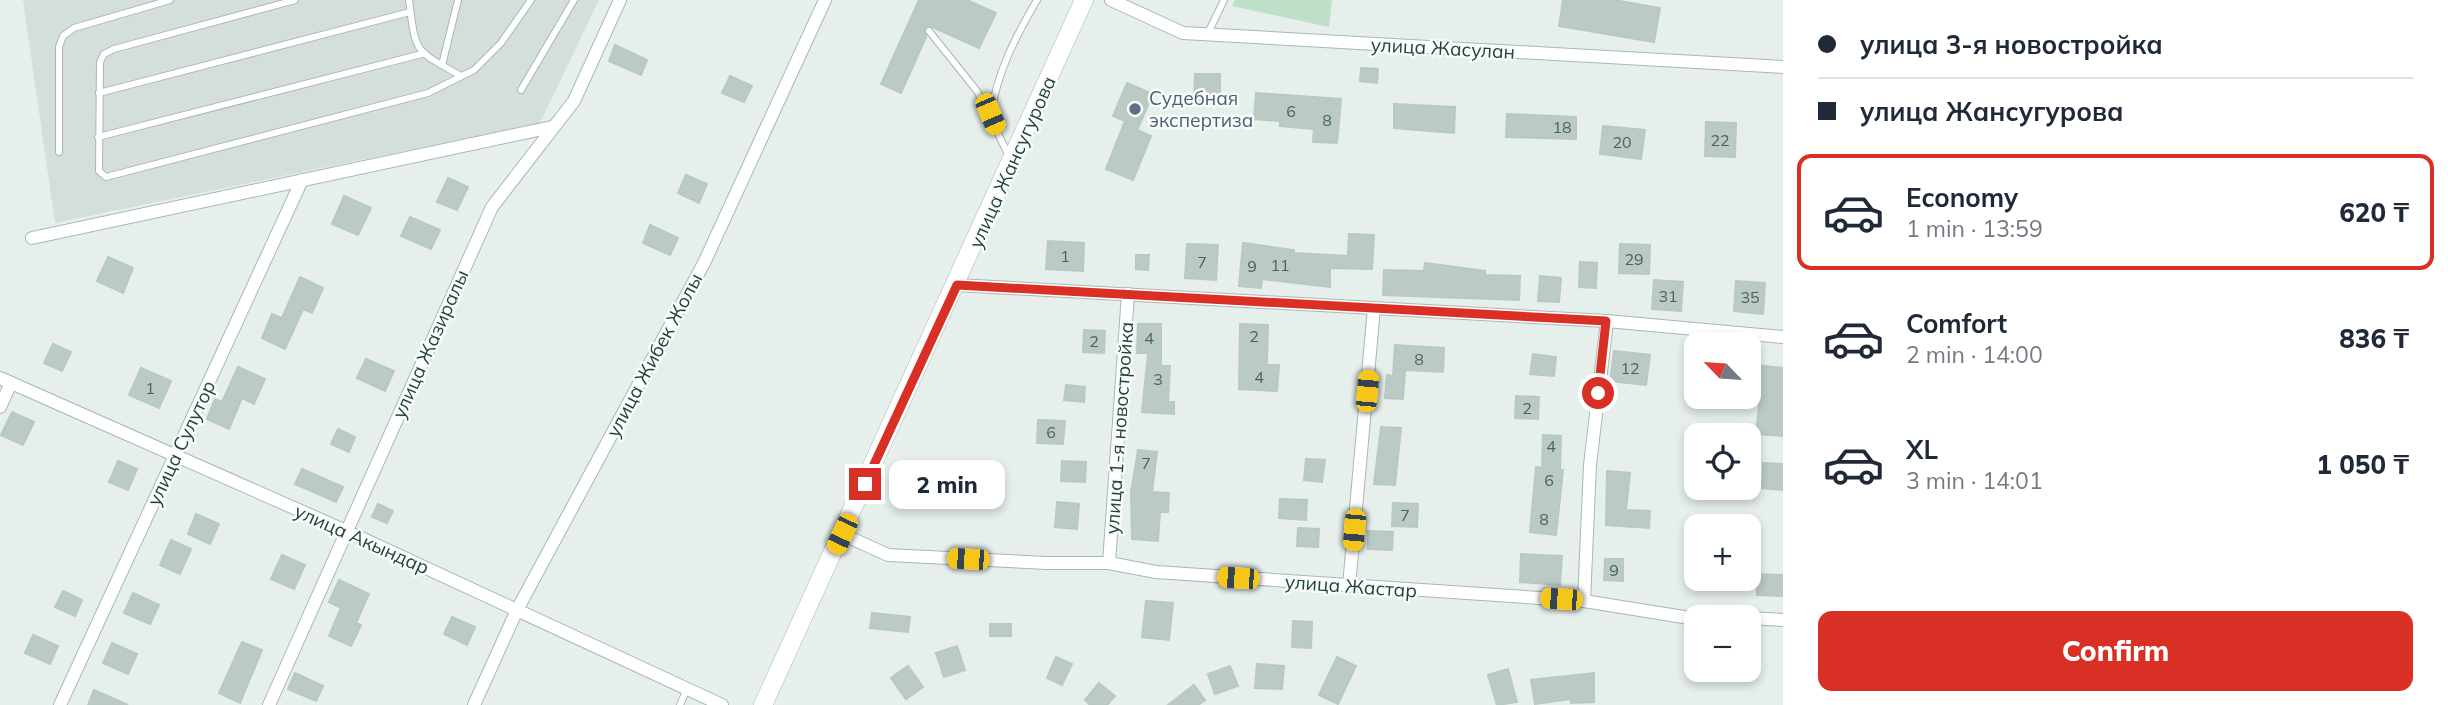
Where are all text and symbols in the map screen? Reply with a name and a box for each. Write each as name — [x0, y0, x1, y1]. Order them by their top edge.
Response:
text: улица 3-я новостройка — [1860, 28, 2163, 61]
street label: улица Жасулан — [1370, 32, 1516, 64]
street label: улица Жансугурова — [963, 72, 1061, 252]
place label: Судебная экспертиза — [1149, 86, 1253, 132]
car — [973, 91, 1008, 137]
text: улица Жансугурова — [1860, 95, 2124, 128]
marker: Судебная экспертиза — [1127, 101, 1143, 117]
house number: 6 — [1286, 101, 1296, 121]
house number: 8 — [1322, 110, 1332, 130]
house number: 18 — [1552, 117, 1572, 137]
house number: 22 — [1710, 130, 1730, 150]
house number: 20 — [1612, 132, 1632, 152]
icon: car — [1822, 181, 1885, 244]
text: Economy — [1906, 181, 2018, 214]
text: 620 ₸ — [2339, 196, 2409, 229]
text: 1 min · 13:59 — [1906, 214, 2043, 243]
house number: 1 — [1060, 246, 1070, 266]
house number: 29 — [1624, 249, 1644, 269]
house number: 7 — [1197, 252, 1207, 272]
house number: 11 — [1270, 255, 1290, 275]
house number: 9 — [1247, 256, 1257, 276]
street label: улица Жазиралы — [386, 266, 474, 422]
street label: улица Жибек Жолы — [601, 269, 707, 441]
house number: 31 — [1658, 286, 1678, 306]
house number: 35 — [1740, 287, 1760, 307]
icon: car — [1822, 307, 1885, 370]
text: Comfort — [1906, 307, 2007, 340]
street label: улица 1-я новостройка — [1100, 321, 1138, 535]
text: 836 ₸ — [2339, 322, 2409, 355]
house number: 2 — [1249, 326, 1259, 346]
house number: 4 — [1144, 328, 1154, 348]
house number: 2 — [1089, 331, 1099, 351]
north arrow — [1684, 332, 1760, 410]
map controls — [1684, 332, 1761, 682]
text: 2 min · 14:00 — [1906, 340, 2043, 369]
house number: 8 — [1414, 349, 1424, 369]
house number: 12 — [1620, 358, 1640, 378]
house number: 4 — [1254, 367, 1264, 387]
house number: 3 — [1153, 369, 1163, 389]
car — [1355, 369, 1380, 413]
street label: улица Сулутор — [142, 377, 220, 509]
route start — [1582, 377, 1614, 409]
house number: 1 — [145, 378, 155, 398]
house number: 2 — [1522, 398, 1532, 418]
house number: 6 — [1046, 422, 1056, 442]
button: locate — [1684, 423, 1761, 500]
icon: car — [1822, 433, 1885, 496]
text: XL — [1906, 433, 1938, 466]
house number: 4 — [1546, 436, 1556, 456]
text: 1 050 ₸ — [2316, 448, 2409, 481]
house number: 7 — [1141, 453, 1151, 473]
callout: 2 min — [890, 460, 1005, 508]
text: 3 min · 14:01 — [1906, 466, 2043, 495]
route end — [849, 468, 881, 500]
text: 2 min — [916, 470, 978, 499]
house number: 6 — [1544, 470, 1554, 490]
street label: улица Акындар — [291, 499, 433, 579]
house number: 7 — [1400, 505, 1410, 525]
car — [1342, 508, 1367, 552]
house number: 8 — [1539, 509, 1549, 529]
car — [824, 511, 861, 557]
button: + — [1684, 514, 1761, 591]
car — [947, 547, 990, 571]
house number: 9 — [1609, 560, 1619, 580]
car — [1217, 566, 1260, 590]
street label: улица Жастар — [1284, 569, 1418, 603]
car — [1540, 587, 1583, 611]
button: − — [1684, 605, 1761, 682]
button: Confirm — [1818, 611, 2413, 691]

